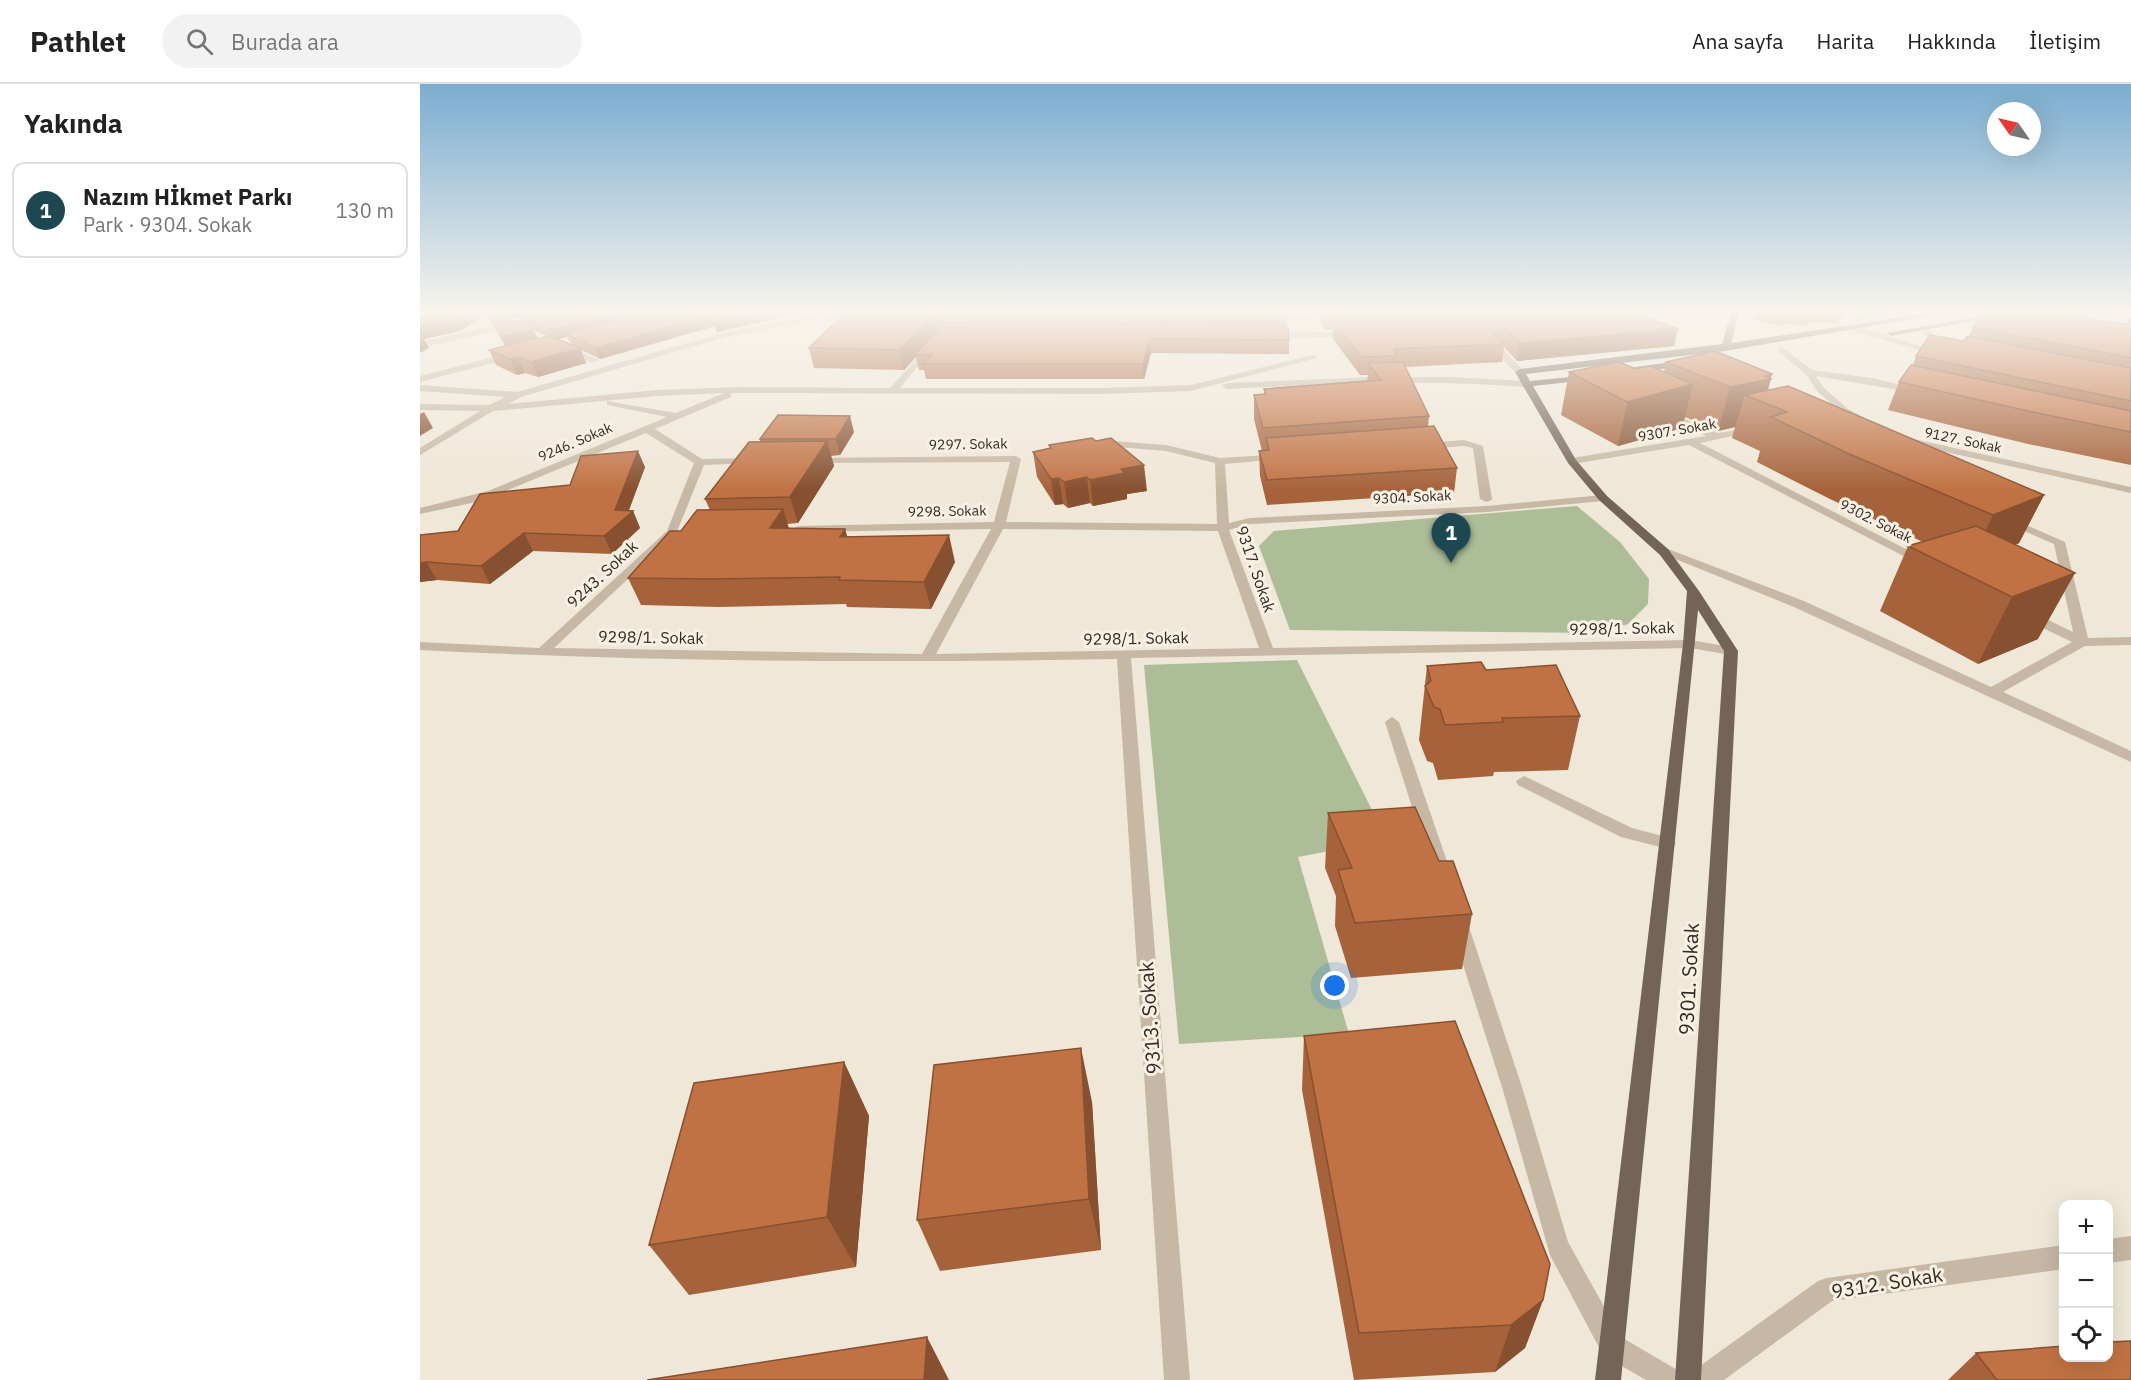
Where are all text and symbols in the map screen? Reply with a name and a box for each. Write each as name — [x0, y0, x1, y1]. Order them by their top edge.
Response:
search box — [162, 14, 582, 68]
text: Pathlet — [30, 23, 126, 60]
icon: search — [183, 25, 216, 58]
text: Burada ara — [231, 27, 339, 56]
text: Ana sayfa — [1692, 27, 1784, 55]
text: Harita — [1817, 27, 1874, 55]
text: Hakkında — [1907, 27, 1996, 55]
text: İletişim — [2029, 27, 2101, 55]
north arrow — [1987, 102, 2041, 156]
text: Yakında — [24, 106, 123, 140]
text: Nazım Hİkmet Parkı — [83, 182, 292, 211]
text: 1 — [40, 197, 52, 224]
text: 130 m — [336, 197, 394, 224]
text: Park · 9304. Sokak — [83, 211, 252, 238]
street label: 9307. Sokak — [1637, 414, 1718, 446]
street label: 9246. Sokak — [535, 418, 615, 466]
street label: 9127. Sokak — [1923, 423, 2004, 457]
street label: 9297. Sokak — [928, 434, 1008, 454]
street label: 9304. Sokak — [1372, 486, 1452, 508]
street label: 9302. Sokak — [1837, 495, 1916, 547]
street label: 9298. Sokak — [907, 501, 987, 521]
pin: 1 — [1432, 514, 1470, 563]
street label: 9317. Sokak — [1232, 523, 1280, 615]
street label: 9243. Sokak — [562, 536, 642, 612]
street label: 9298/1. Sokak — [1569, 617, 1676, 639]
street label: 9298/1. Sokak — [598, 626, 705, 648]
street label: 9298/1. Sokak — [1083, 627, 1190, 649]
street label: 9301. Sokak — [1672, 922, 1705, 1036]
street label: 9313. Sokak — [1132, 960, 1167, 1075]
your location — [1320, 971, 1349, 1000]
map controls — [2059, 1200, 2113, 1362]
button: + — [2059, 1200, 2113, 1254]
button: − — [2059, 1254, 2113, 1308]
street label: 9312. Sokak — [1829, 1260, 1945, 1305]
button: locate — [2059, 1308, 2113, 1362]

